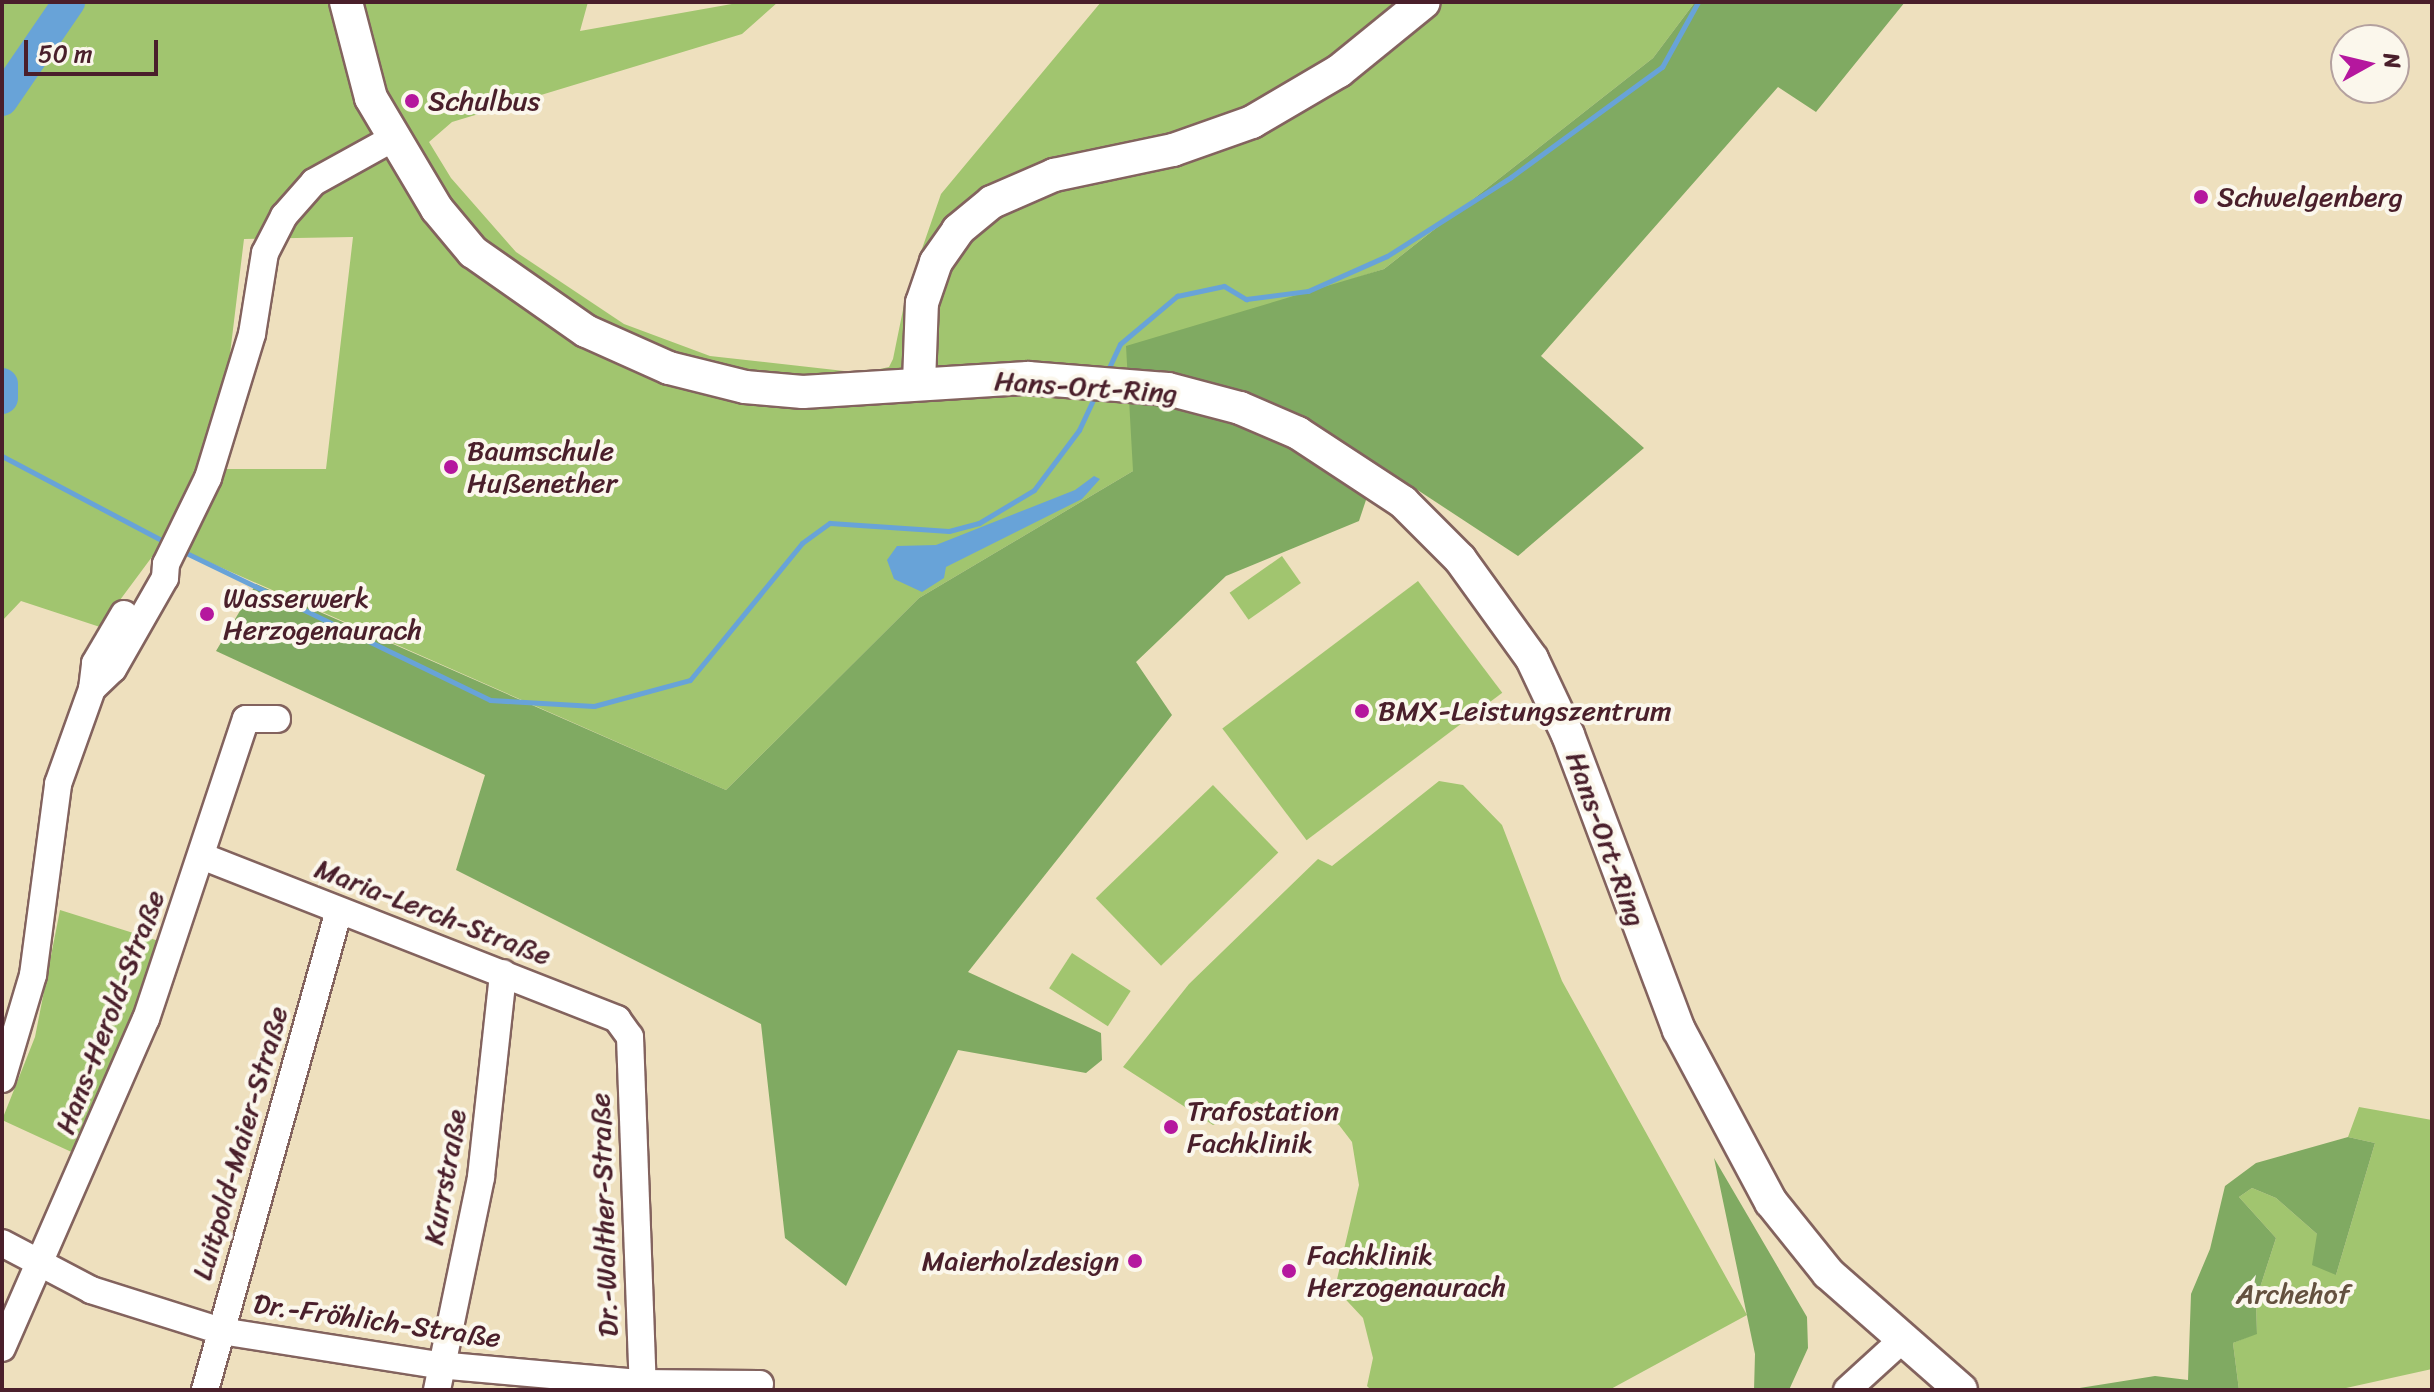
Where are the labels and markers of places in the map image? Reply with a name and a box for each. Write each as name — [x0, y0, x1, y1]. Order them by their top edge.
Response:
place label: Schulbus — [428, 84, 540, 118]
marker: Schulbus — [403, 92, 421, 110]
place label: Schwelgenberg — [2217, 180, 2403, 214]
marker: Schwelgenberg — [2192, 188, 2210, 206]
place label: Baumschule Hußenether — [467, 434, 617, 500]
marker: Baumschule Hußenether — [442, 458, 460, 476]
place label: Wasserwerk Herzogenaurach — [223, 581, 422, 647]
marker: Wasserwerk Herzogenaurach — [198, 605, 216, 623]
place label: BMX-Leistungszentrum — [1378, 694, 1671, 728]
marker: BMX-Leistungszentrum — [1353, 702, 1371, 720]
place label: Trafostation Fachklinik — [1187, 1094, 1339, 1160]
marker: Trafostation Fachklinik — [1162, 1118, 1180, 1136]
place label: Fachklinik Herzogenaurach — [1307, 1238, 1506, 1304]
place label: Maierholzdesign — [922, 1244, 1119, 1278]
marker: Maierholzdesign — [1126, 1252, 1144, 1270]
marker: Fachklinik Herzogenaurach — [1278, 1260, 1300, 1282]

